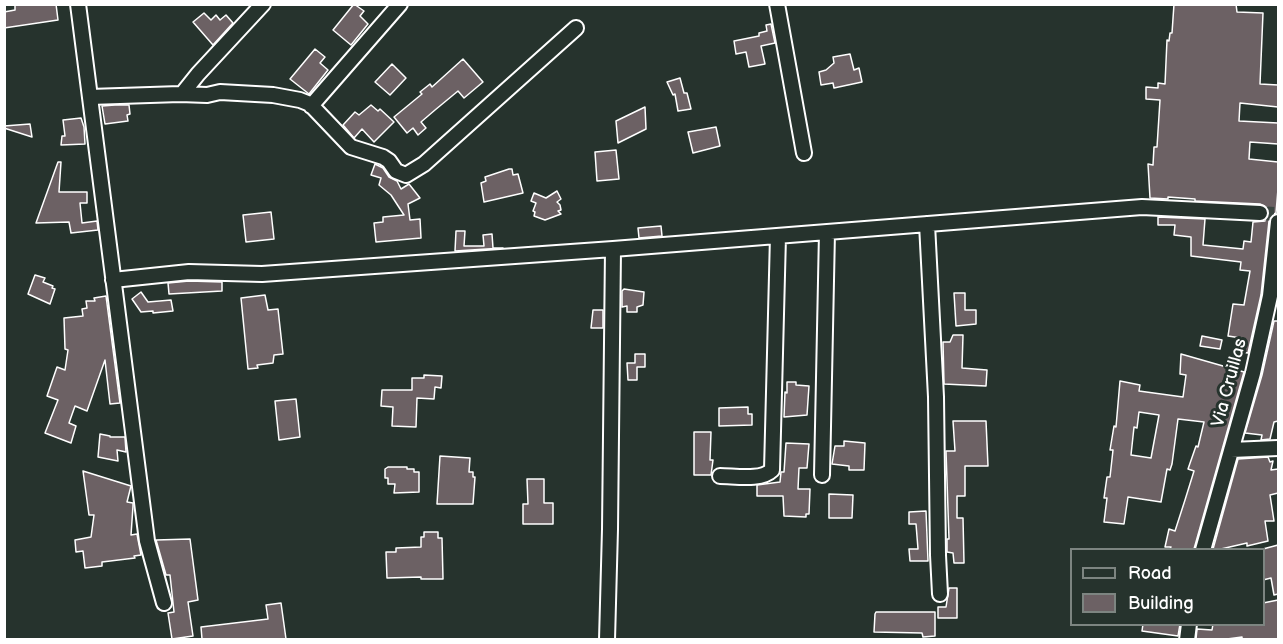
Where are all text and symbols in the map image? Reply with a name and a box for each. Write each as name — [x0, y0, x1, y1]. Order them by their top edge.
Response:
street label: Via Cruillas — [1208, 336, 1252, 430]
legend — [1070, 548, 1265, 626]
text: Road — [1128, 563, 1172, 584]
text: Building — [1128, 593, 1194, 614]

